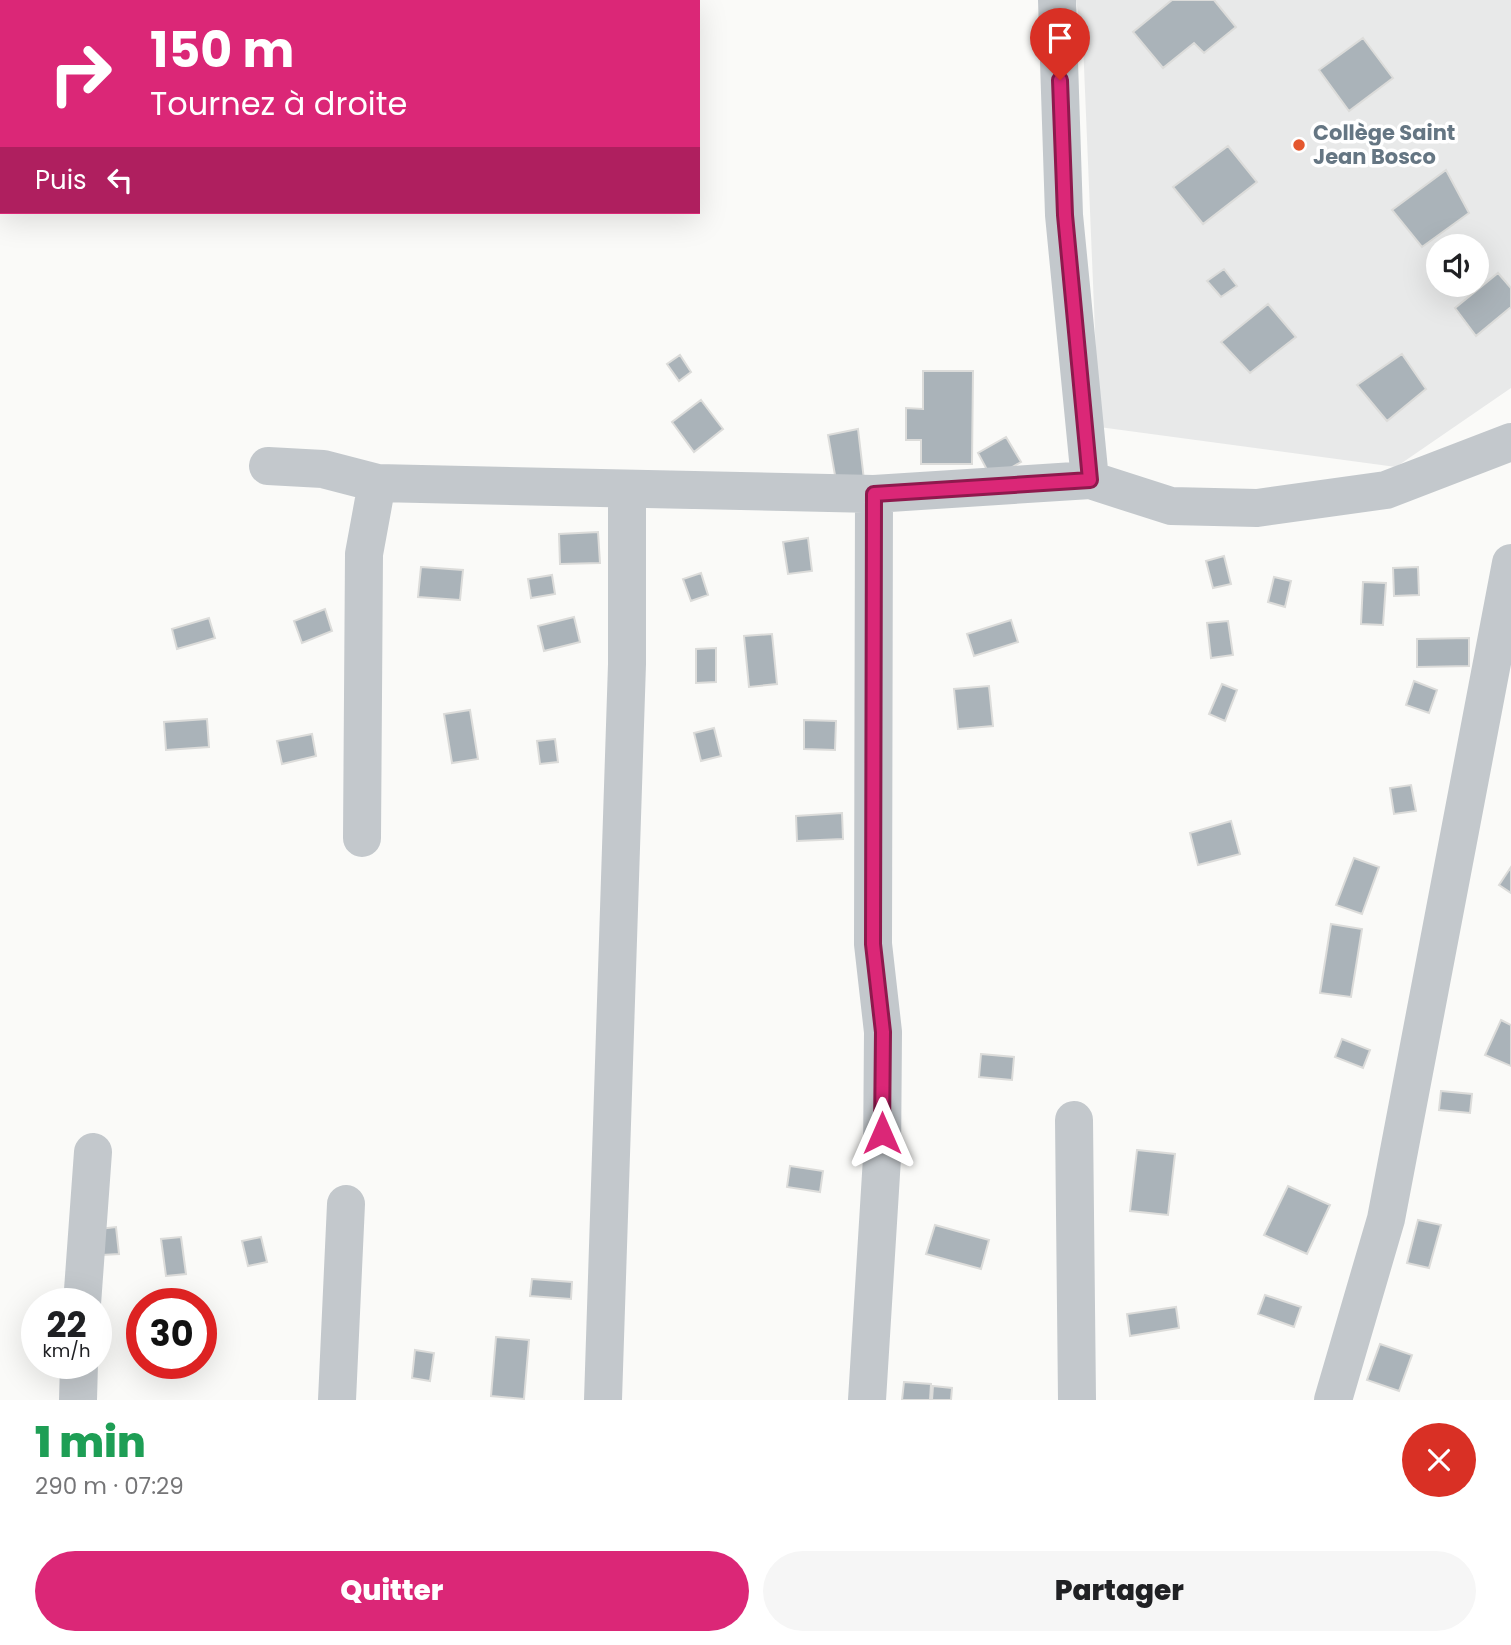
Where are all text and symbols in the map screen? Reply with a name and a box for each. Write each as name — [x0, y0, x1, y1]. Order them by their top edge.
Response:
pin — [1030, 8, 1090, 80]
text: 150 m — [150, 16, 295, 84]
icon: arrive — [1041, 19, 1079, 57]
icon: right — [35, 28, 126, 119]
text: Tournez à droite — [150, 81, 407, 126]
place label: Collège Saint Jean Bosco — [1313, 118, 1455, 171]
marker: Collège Saint Jean Bosco — [1291, 137, 1307, 153]
icon: left — [101, 161, 139, 199]
text: Puis — [35, 162, 87, 198]
map controls — [1426, 234, 1489, 297]
button: sound — [1426, 234, 1489, 297]
position arrow — [845, 1096, 919, 1170]
speed limit sign: 30 — [126, 1288, 217, 1379]
text: 22 — [47, 1300, 86, 1349]
text: km/h — [43, 1338, 90, 1363]
text: 1 min — [35, 1413, 146, 1472]
button: close — [1402, 1423, 1476, 1497]
text: 290 m · 07:29 — [35, 1470, 184, 1502]
button: Quitter — [35, 1551, 749, 1631]
button: Partager — [763, 1551, 1476, 1631]

